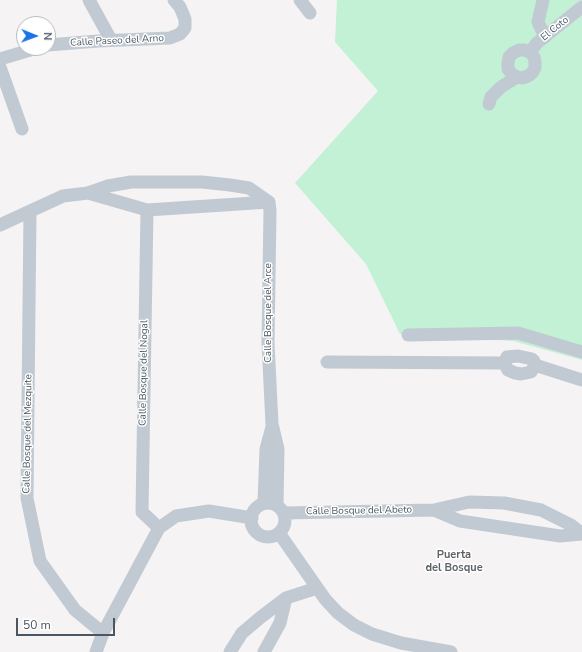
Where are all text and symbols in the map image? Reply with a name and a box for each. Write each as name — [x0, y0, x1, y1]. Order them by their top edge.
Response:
street label: El Coto — [539, 14, 571, 44]
north arrow — [16, 16, 56, 56]
text: N — [40, 32, 55, 40]
street label: Calle Paseo del Arno — [70, 33, 164, 49]
street label: Calle Bosque del Arce — [263, 263, 275, 363]
street label: Calle Bosque del Nogal — [137, 320, 151, 426]
street label: Calle Bosque del Mezquite — [21, 374, 35, 494]
street label: Calle Bosque del Abeto — [306, 504, 412, 518]
district label: Puerta del Bosque — [425, 548, 483, 574]
scale bar — [18, 610, 117, 636]
text: 50 m — [23, 617, 51, 633]

